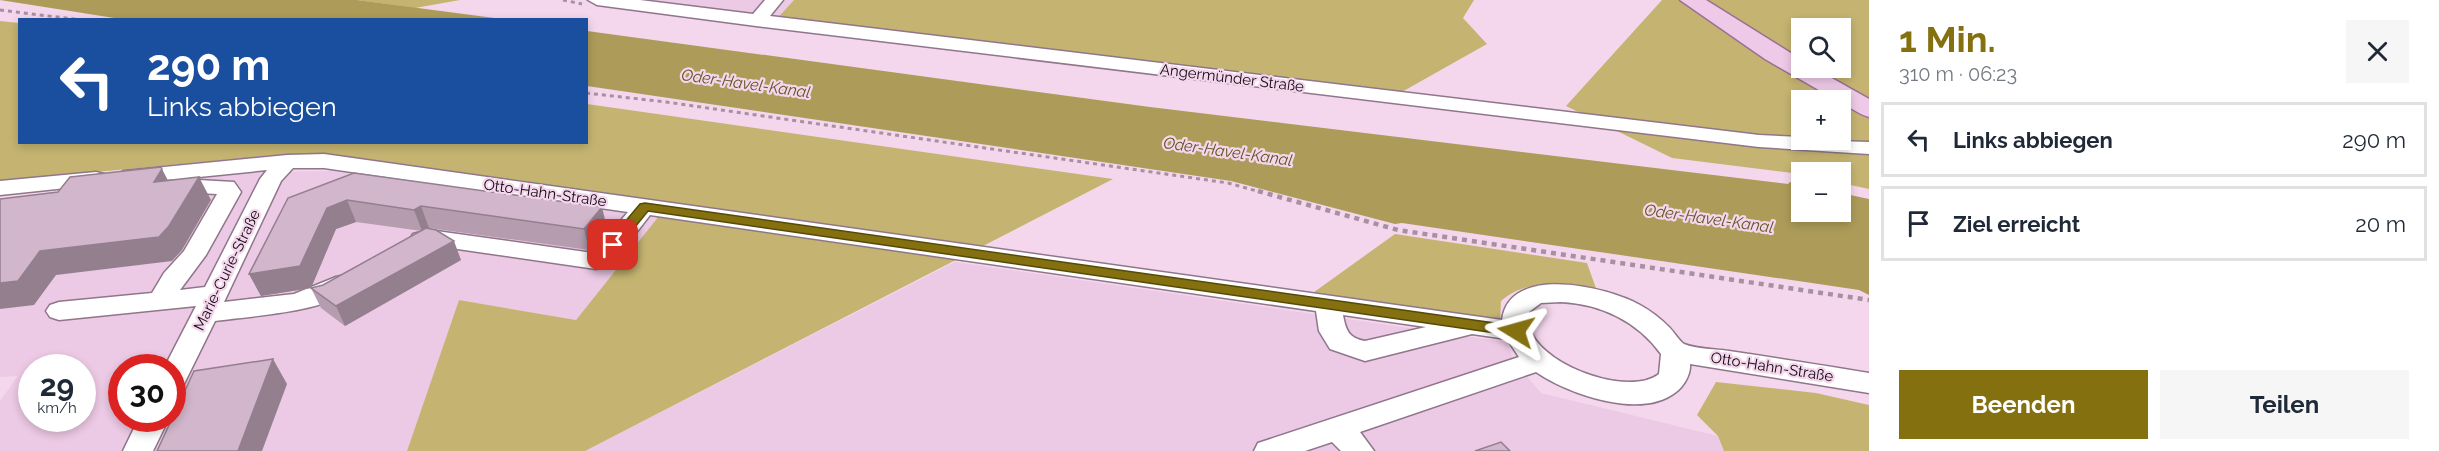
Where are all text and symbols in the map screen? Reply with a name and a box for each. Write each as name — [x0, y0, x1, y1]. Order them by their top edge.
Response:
map controls — [1791, 18, 1851, 222]
button: search — [1791, 18, 1851, 78]
text: 1 Min. — [1899, 18, 1996, 60]
button: close — [2346, 20, 2409, 83]
text: 290 m — [147, 41, 270, 90]
icon: left — [48, 42, 126, 120]
street label: Angermünder Straße — [1159, 60, 1305, 96]
text: 310 m · 06:23 — [1899, 62, 2017, 86]
water label: Oder-Havel-Kanal — [680, 65, 812, 102]
button: + — [1791, 90, 1851, 150]
text: Links abbiegen — [147, 91, 337, 122]
icon: left — [1902, 123, 1935, 156]
text: Links abbiegen — [1953, 127, 2113, 153]
text: 290 m — [2342, 127, 2406, 153]
water label: Oder-Havel-Kanal — [1162, 133, 1294, 170]
button: − — [1791, 162, 1851, 222]
street label: Otto-Hahn-Straße — [482, 175, 608, 211]
water label: Oder-Havel-Kanal — [1643, 200, 1775, 237]
street label: Marie-Curie-Straße — [190, 206, 264, 333]
icon: arrive — [1902, 207, 1935, 240]
text: Ziel erreicht — [1953, 211, 2080, 237]
text: 20 m — [2355, 211, 2406, 237]
pin — [587, 219, 638, 270]
icon: arrive — [596, 228, 629, 261]
position arrow — [1484, 299, 1548, 363]
street label: Otto-Hahn-Straße — [1709, 348, 1835, 386]
speed limit sign: 30 — [108, 354, 186, 432]
text: 29 — [40, 368, 74, 403]
button: Beenden — [1899, 370, 2148, 439]
button: Teilen — [2160, 370, 2409, 439]
text: km/h — [37, 399, 77, 417]

